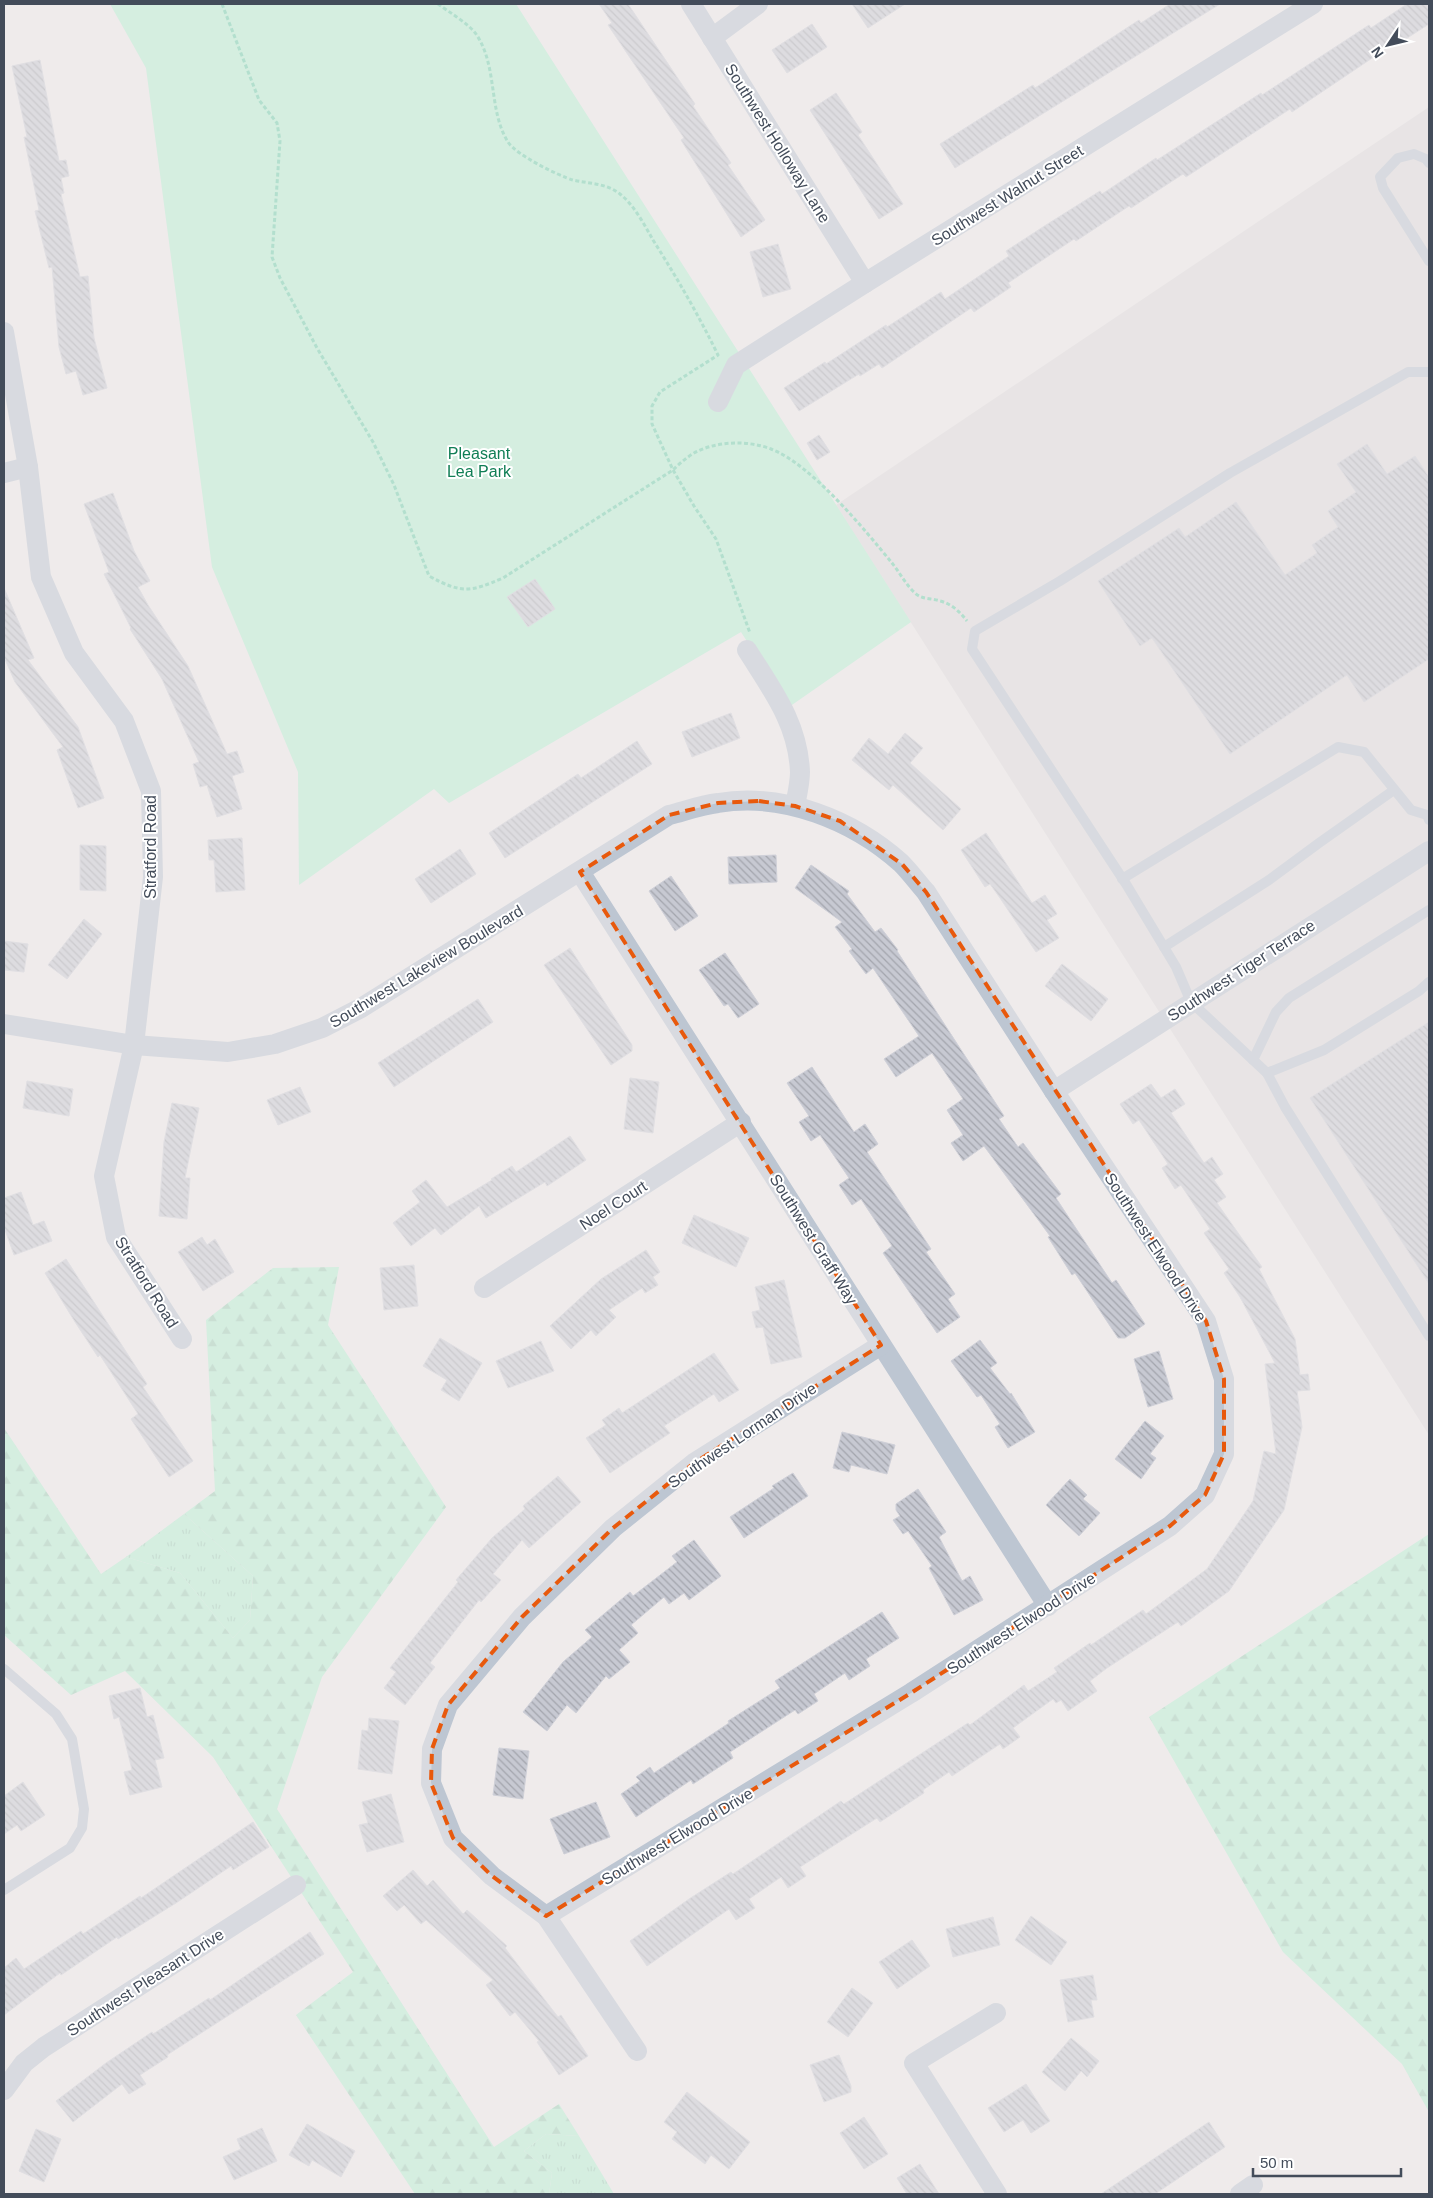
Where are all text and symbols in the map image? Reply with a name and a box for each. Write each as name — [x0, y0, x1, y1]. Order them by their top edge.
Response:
north arrow — [1363, 20, 1413, 70]
text: N — [1368, 44, 1387, 61]
street label: Southwest Holloway Lane — [722, 61, 834, 226]
street label: Southwest Walnut Street — [928, 141, 1087, 249]
park label: Pleasant Lea Park — [447, 445, 512, 480]
street label: Stratford Road — [142, 795, 159, 899]
street label: Southwest Lakeview Boulevard — [327, 902, 526, 1031]
street label: Southwest Tiger Terrace — [1164, 916, 1318, 1024]
street label: Southwest Elwood Drive — [1101, 1170, 1210, 1325]
street label: Southwest Graff Way — [767, 1171, 861, 1307]
street label: Noel Court — [577, 1177, 650, 1233]
street label: Stratford Road — [112, 1234, 181, 1331]
street label: Southwest Lorman Drive — [665, 1379, 820, 1491]
street label: Southwest Elwood Drive — [944, 1569, 1099, 1678]
street label: Southwest Elwood Drive — [599, 1784, 756, 1888]
street label: Southwest Pleasant Drive — [64, 1925, 227, 2039]
scale bar — [1253, 2146, 1400, 2178]
text: 50 m — [1260, 2154, 1293, 2171]

